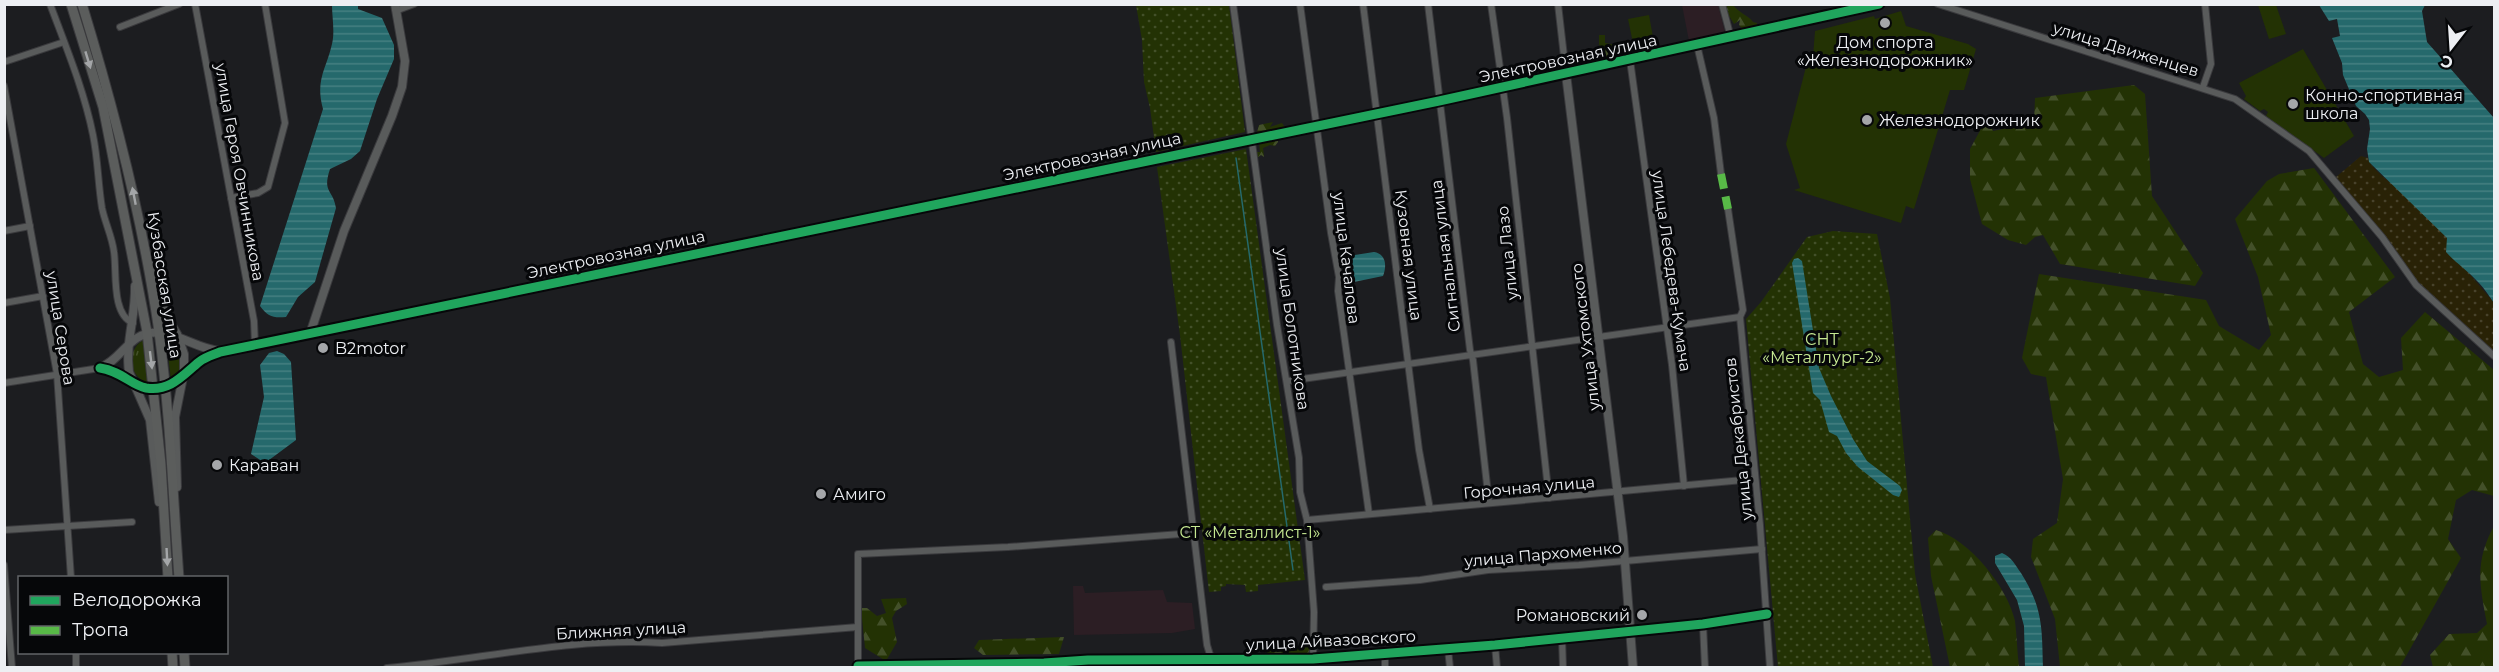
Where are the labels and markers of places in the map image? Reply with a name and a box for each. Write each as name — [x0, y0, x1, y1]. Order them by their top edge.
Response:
marker: Дом спорта «Железнодорожник» — [1878, 16, 1892, 30]
place label: Дом спорта «Железнодорожник» — [1797, 33, 1973, 70]
place label: Конно-спортивная школа — [2305, 86, 2463, 123]
marker: Конно-спортивная школа — [2286, 97, 2300, 111]
place label: Железнодорожник — [1879, 111, 2040, 130]
marker: Железнодорожник — [1860, 113, 1874, 127]
place label: B2motor — [335, 339, 406, 358]
marker: B2motor — [316, 341, 330, 355]
place label: Караван — [229, 456, 299, 475]
marker: Караван — [210, 458, 224, 472]
place label: Амиго — [833, 485, 886, 504]
marker: Амиго — [814, 487, 828, 501]
place label: Романовский — [1516, 606, 1630, 625]
marker: Романовский — [1635, 608, 1649, 622]

